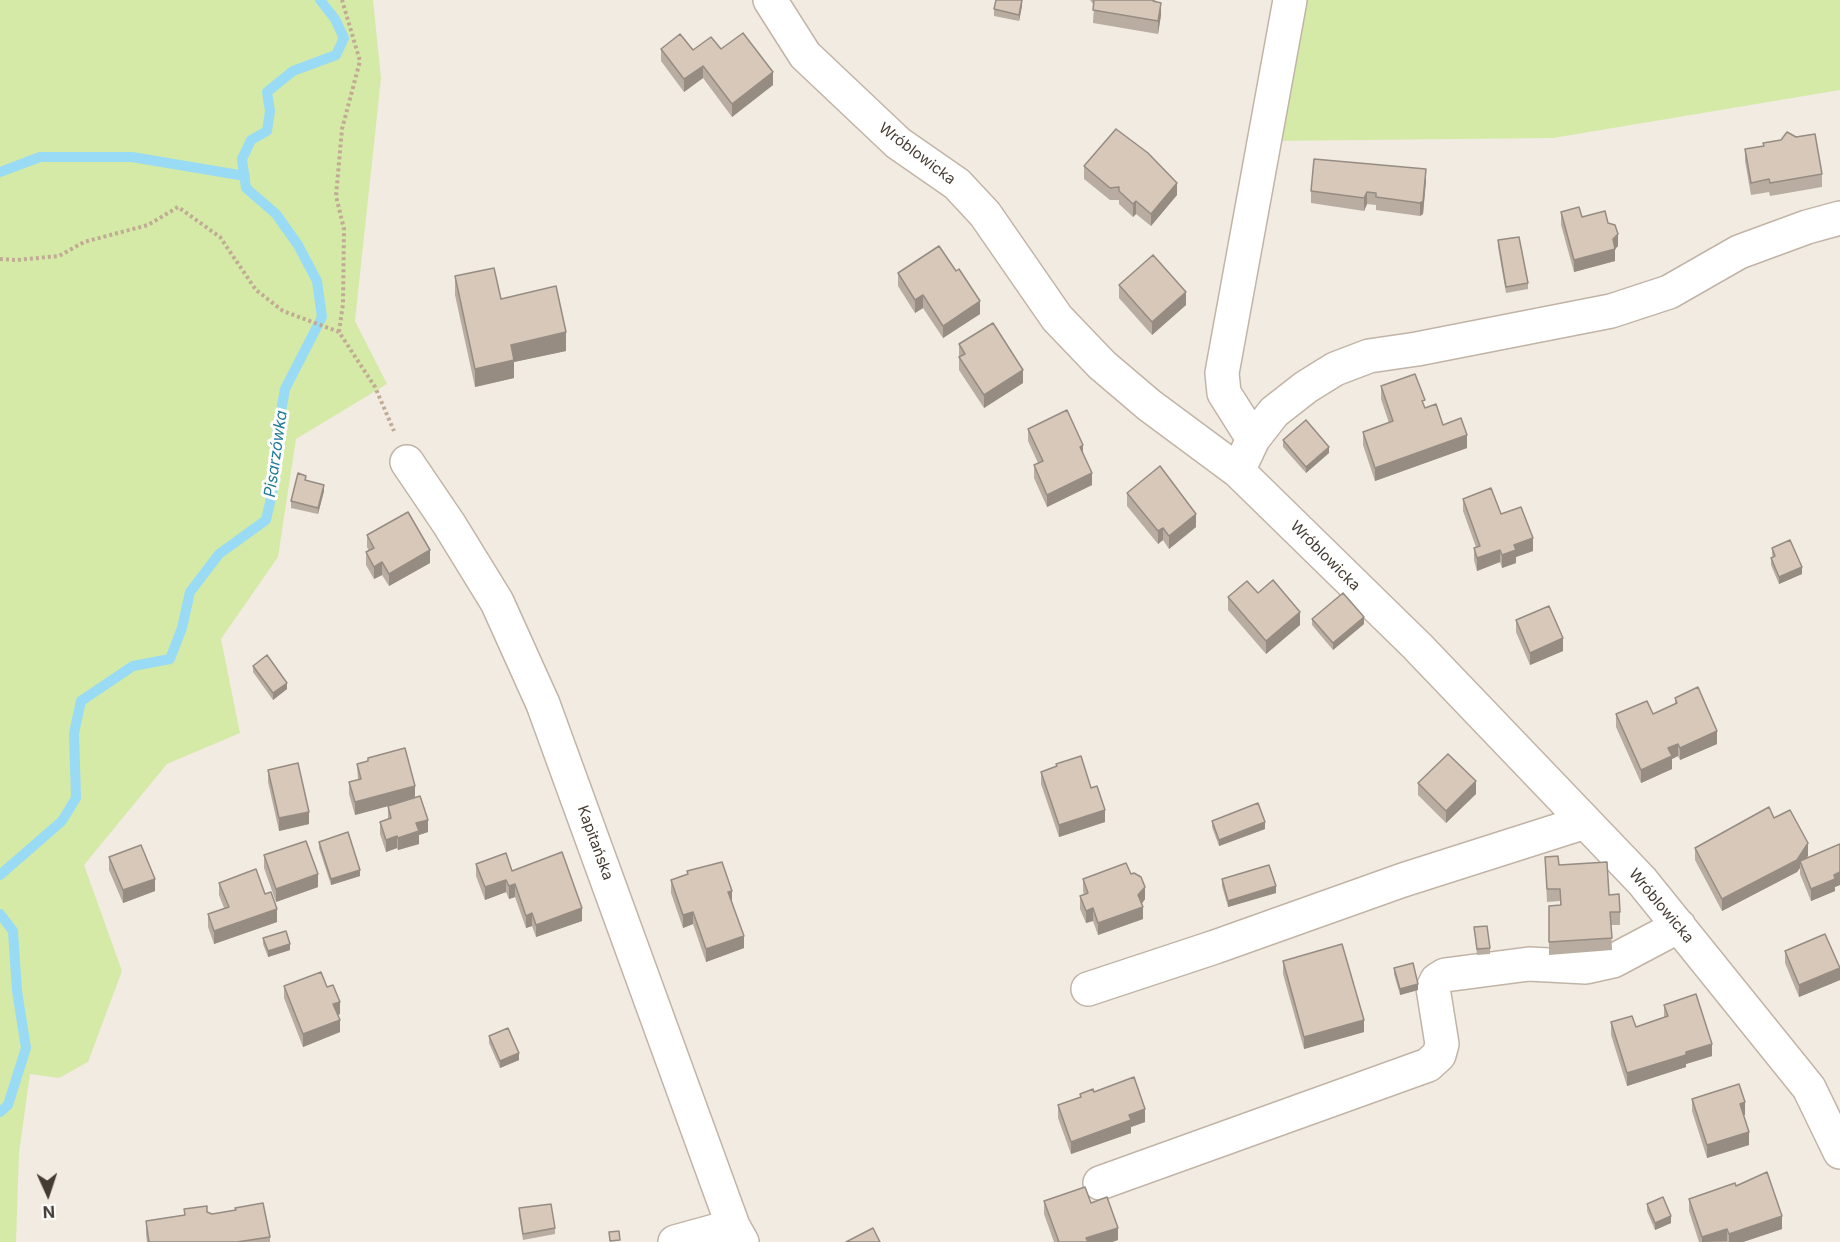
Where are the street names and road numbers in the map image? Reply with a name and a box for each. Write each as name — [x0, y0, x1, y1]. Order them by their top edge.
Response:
street label: Wróblowicka — [875, 119, 959, 189]
street label: Wróblowicka — [1286, 517, 1364, 595]
street label: Kapitańska — [573, 803, 617, 883]
street label: Wróblowicka — [1625, 865, 1697, 947]

